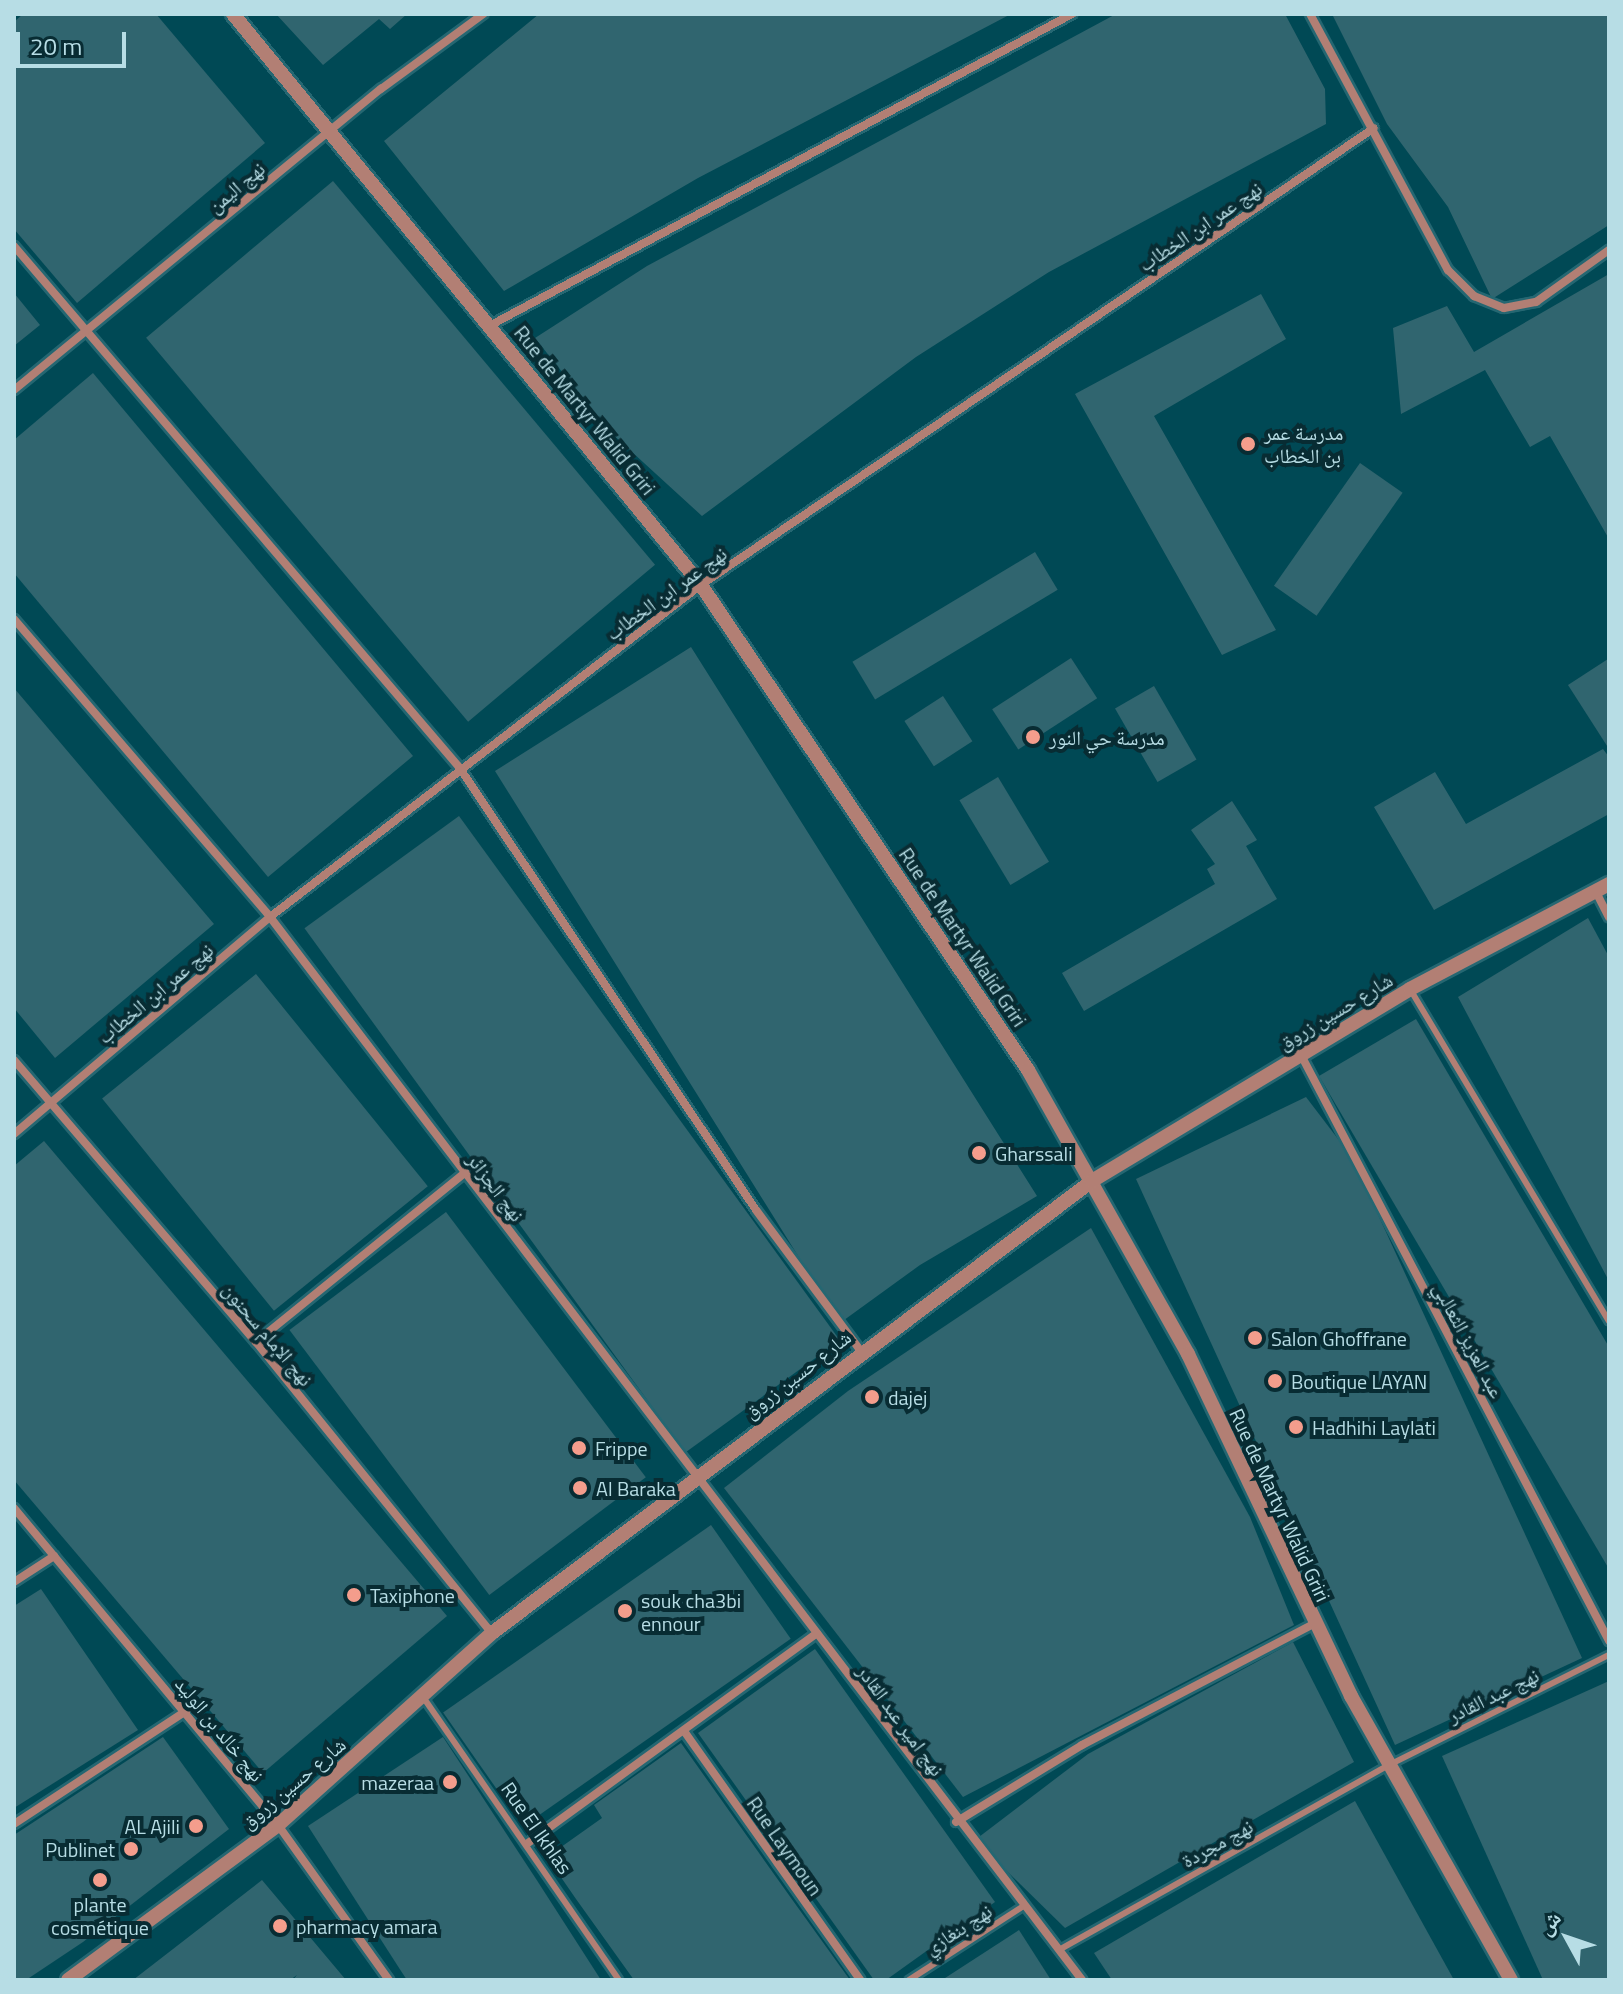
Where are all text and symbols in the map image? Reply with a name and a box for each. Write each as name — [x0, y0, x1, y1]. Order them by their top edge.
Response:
scale bar — [20, 16, 130, 66]
text: 20 m — [30, 28, 82, 64]
street label: نهج اليمن — [203, 156, 269, 218]
street label: نهج عمر ابن الخطاب — [1134, 176, 1266, 276]
street label: Rue de Martyr Walid Griri — [509, 321, 661, 499]
place label: مدرسة عمر بن الخطاب — [1264, 420, 1343, 467]
marker: مدرسة عمر بن الخطاب — [1239, 435, 1257, 453]
street label: نهج عمر ابن الخطاب — [601, 541, 731, 645]
place label: مدرسة حي النور — [1049, 725, 1165, 749]
marker: مدرسة حي النور — [1024, 728, 1042, 746]
street label: Rue de Martyr Walid Griri — [894, 843, 1032, 1031]
street label: نهج عمر ابن الخطاب — [92, 938, 218, 1048]
street label: شارع حسين زروق — [1273, 967, 1397, 1055]
place label: Gharssali — [995, 1141, 1073, 1165]
marker: Gharssali — [970, 1144, 988, 1162]
street label: نهج الجزائر — [462, 1148, 530, 1226]
street label: نهج الإمام سحنون — [218, 1277, 318, 1391]
street label: عبد العزيز الثعالبي — [1428, 1278, 1510, 1402]
street label: شارع حسين زروق — [739, 1325, 855, 1423]
place label: Salon Ghoffrane — [1271, 1326, 1407, 1350]
marker: Salon Ghoffrane — [1246, 1329, 1264, 1347]
place label: Boutique LAYAN — [1291, 1369, 1427, 1393]
marker: Boutique LAYAN — [1266, 1372, 1284, 1390]
place label: dajej — [888, 1385, 927, 1409]
marker: dajej — [863, 1388, 881, 1406]
street label: Rue de Martyr Walid Griri — [1225, 1405, 1335, 1605]
place label: Hadhihi Laylati — [1312, 1415, 1436, 1439]
marker: Hadhihi Laylati — [1287, 1418, 1305, 1436]
place label: Frippe — [595, 1436, 648, 1460]
marker: Frippe — [570, 1439, 588, 1457]
place label: Al Baraka — [596, 1476, 676, 1500]
marker: Al Baraka — [571, 1479, 589, 1497]
place label: Taxiphone — [370, 1583, 455, 1607]
marker: Taxiphone — [345, 1586, 363, 1604]
place label: souk cha3bi ennour — [641, 1588, 741, 1635]
marker: souk cha3bi ennour — [616, 1602, 634, 1620]
street label: نهج امير عبد القادر — [852, 1660, 950, 1780]
street label: نهج عبد القادر — [1443, 1663, 1543, 1727]
street label: نهج خالد بن الوليد — [171, 1672, 269, 1786]
street label: شارع حسين زروق — [236, 1732, 350, 1834]
place label: mazeraa — [361, 1770, 434, 1794]
marker: mazeraa — [441, 1773, 459, 1791]
street label: Rue El Ikhlas — [497, 1777, 577, 1879]
street label: Rue Laymoun — [742, 1792, 828, 1900]
place label: AL Ajili — [124, 1814, 180, 1838]
street label: نهج مجردة — [1177, 1814, 1257, 1872]
marker: AL Ajili — [187, 1817, 205, 1835]
place label: Publinet — [45, 1837, 115, 1861]
marker: Publinet — [122, 1840, 140, 1858]
marker: plante cosmétique — [91, 1871, 109, 1889]
place label: plante cosmétique — [51, 1892, 149, 1939]
street label: نهج بنغازي — [920, 1898, 996, 1960]
north arrow — [1527, 1898, 1607, 1978]
text: ش — [1528, 1903, 1569, 1942]
place label: pharmacy amara — [296, 1914, 437, 1938]
marker: pharmacy amara — [271, 1917, 289, 1935]

